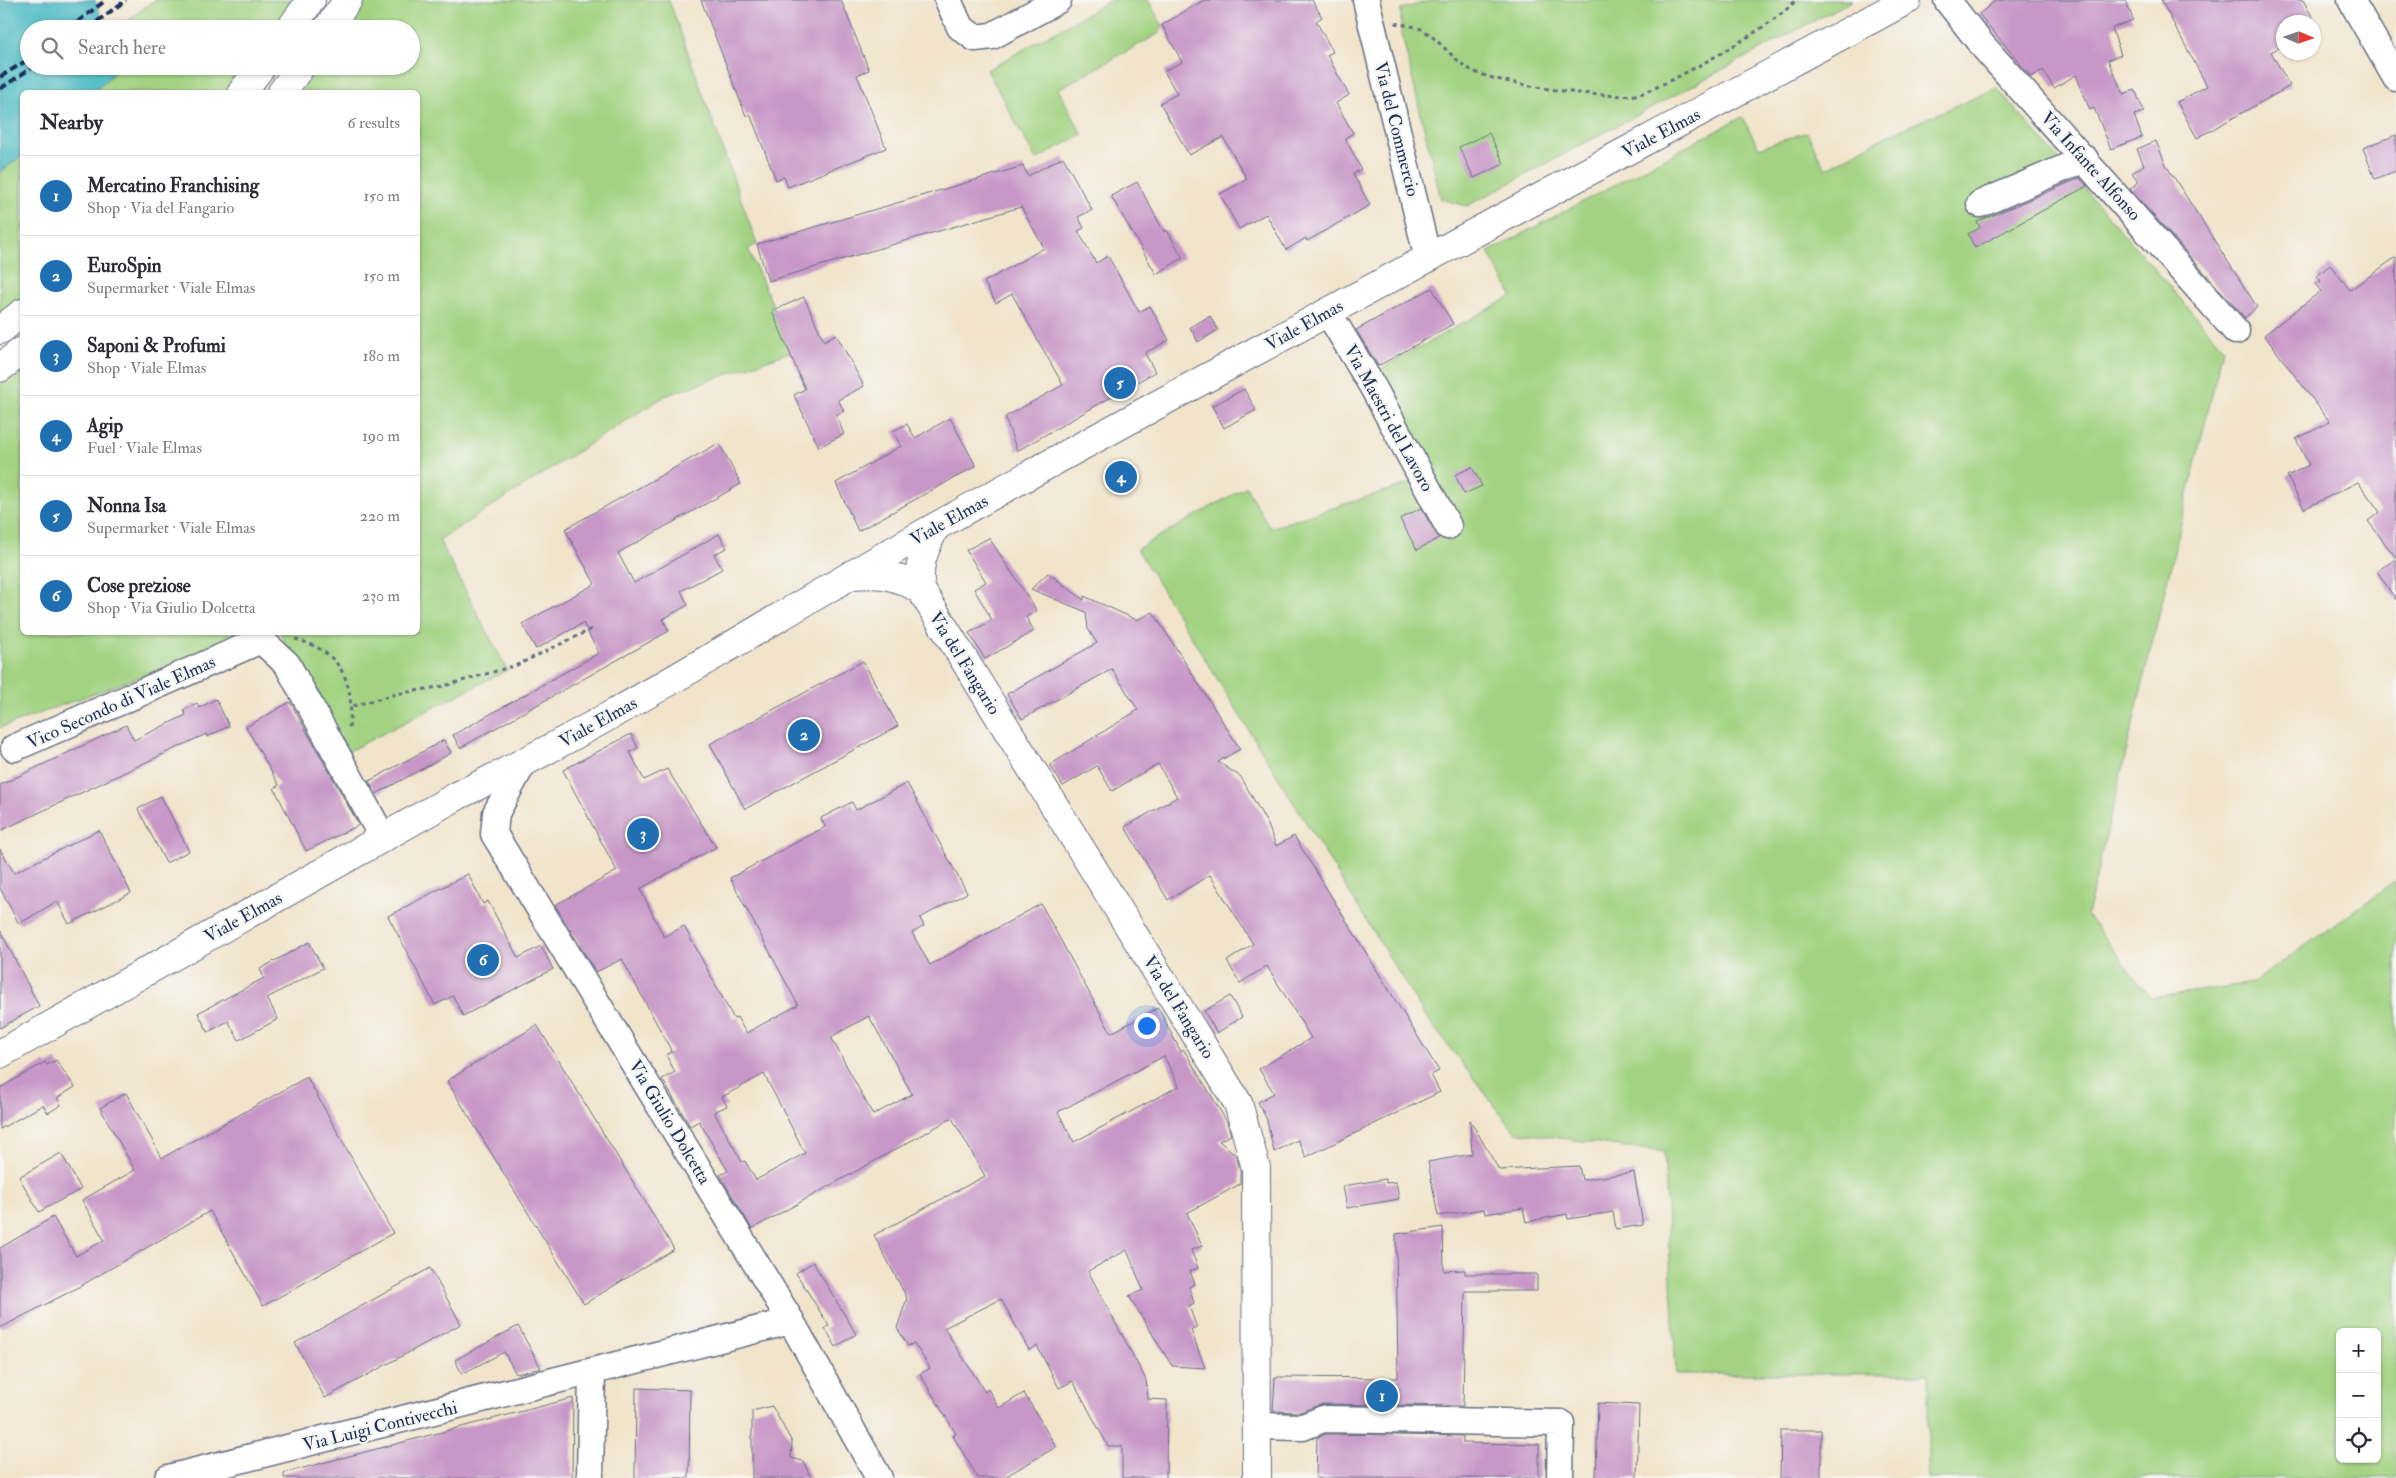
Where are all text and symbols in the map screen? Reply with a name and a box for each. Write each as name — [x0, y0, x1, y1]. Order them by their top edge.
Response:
north arrow — [2276, 15, 2321, 60]
search box — [20, 20, 420, 75]
icon: search — [38, 34, 66, 62]
text: Search here — [78, 36, 166, 60]
street label: Via del Commercio — [1369, 59, 1424, 199]
street label: Viale Elmas — [1618, 103, 1705, 164]
street label: Via Infante Alfonso — [2035, 107, 2146, 226]
text: Nearby — [40, 109, 103, 136]
text: 6 results — [348, 113, 400, 133]
text: Mercatino Franchising — [87, 174, 259, 198]
text: 1 — [53, 186, 59, 206]
text: 150 m — [363, 186, 400, 206]
text: Shop · Via del Fangario — [87, 198, 234, 218]
text: EuroSpin — [87, 254, 162, 278]
text: 2 — [52, 266, 60, 286]
text: 150 m — [363, 266, 400, 286]
text: Supermarket · Viale Elmas — [87, 278, 255, 298]
street label: Viale Elmas — [1261, 295, 1347, 356]
text: Saponi & Profumi — [87, 334, 226, 358]
street label: Via Maestri del Lavoro — [1339, 341, 1439, 496]
text: 3 — [53, 346, 59, 366]
text: 180 m — [363, 346, 400, 366]
text: Shop · Viale Elmas — [87, 358, 206, 378]
pin: 5 — [1104, 364, 1136, 402]
text: Agip — [87, 414, 123, 438]
text: 4 — [52, 426, 60, 446]
text: 190 m — [362, 426, 400, 446]
text: Fuel · Viale Elmas — [87, 438, 202, 458]
pin: 4 — [1105, 458, 1137, 496]
street label: Viale Elmas — [906, 490, 992, 551]
text: Nonna Isa — [87, 494, 166, 518]
text: 5 — [52, 506, 60, 526]
text: 220 m — [360, 506, 400, 526]
text: Supermarket · Viale Elmas — [87, 518, 255, 538]
text: Cose preziose — [87, 574, 191, 598]
text: 6 — [52, 586, 60, 606]
text: 230 m — [362, 586, 400, 606]
text: Shop · Via Giulio Dolcetta — [87, 598, 255, 618]
street label: Via del Fangario — [924, 607, 1006, 719]
street label: Vico Secondo di Viale Elmas — [23, 650, 219, 754]
street label: Viale Elmas — [555, 692, 641, 753]
pin: 2 — [788, 716, 820, 754]
pin: 3 — [627, 815, 659, 853]
street label: Viale Elmas — [200, 887, 286, 948]
pin: 6 — [467, 941, 499, 979]
street label: Via del Fangario — [1138, 951, 1220, 1063]
your location — [1134, 1013, 1160, 1039]
street label: Via Giulio Dolcetta — [623, 1056, 716, 1189]
map controls — [2336, 1328, 2381, 1463]
button: + — [2336, 1328, 2381, 1373]
button: − — [2336, 1373, 2381, 1418]
pin: 1 — [1366, 1377, 1398, 1415]
street label: Via Luigi Contivecchi — [300, 1396, 460, 1457]
button: locate — [2336, 1418, 2381, 1463]

